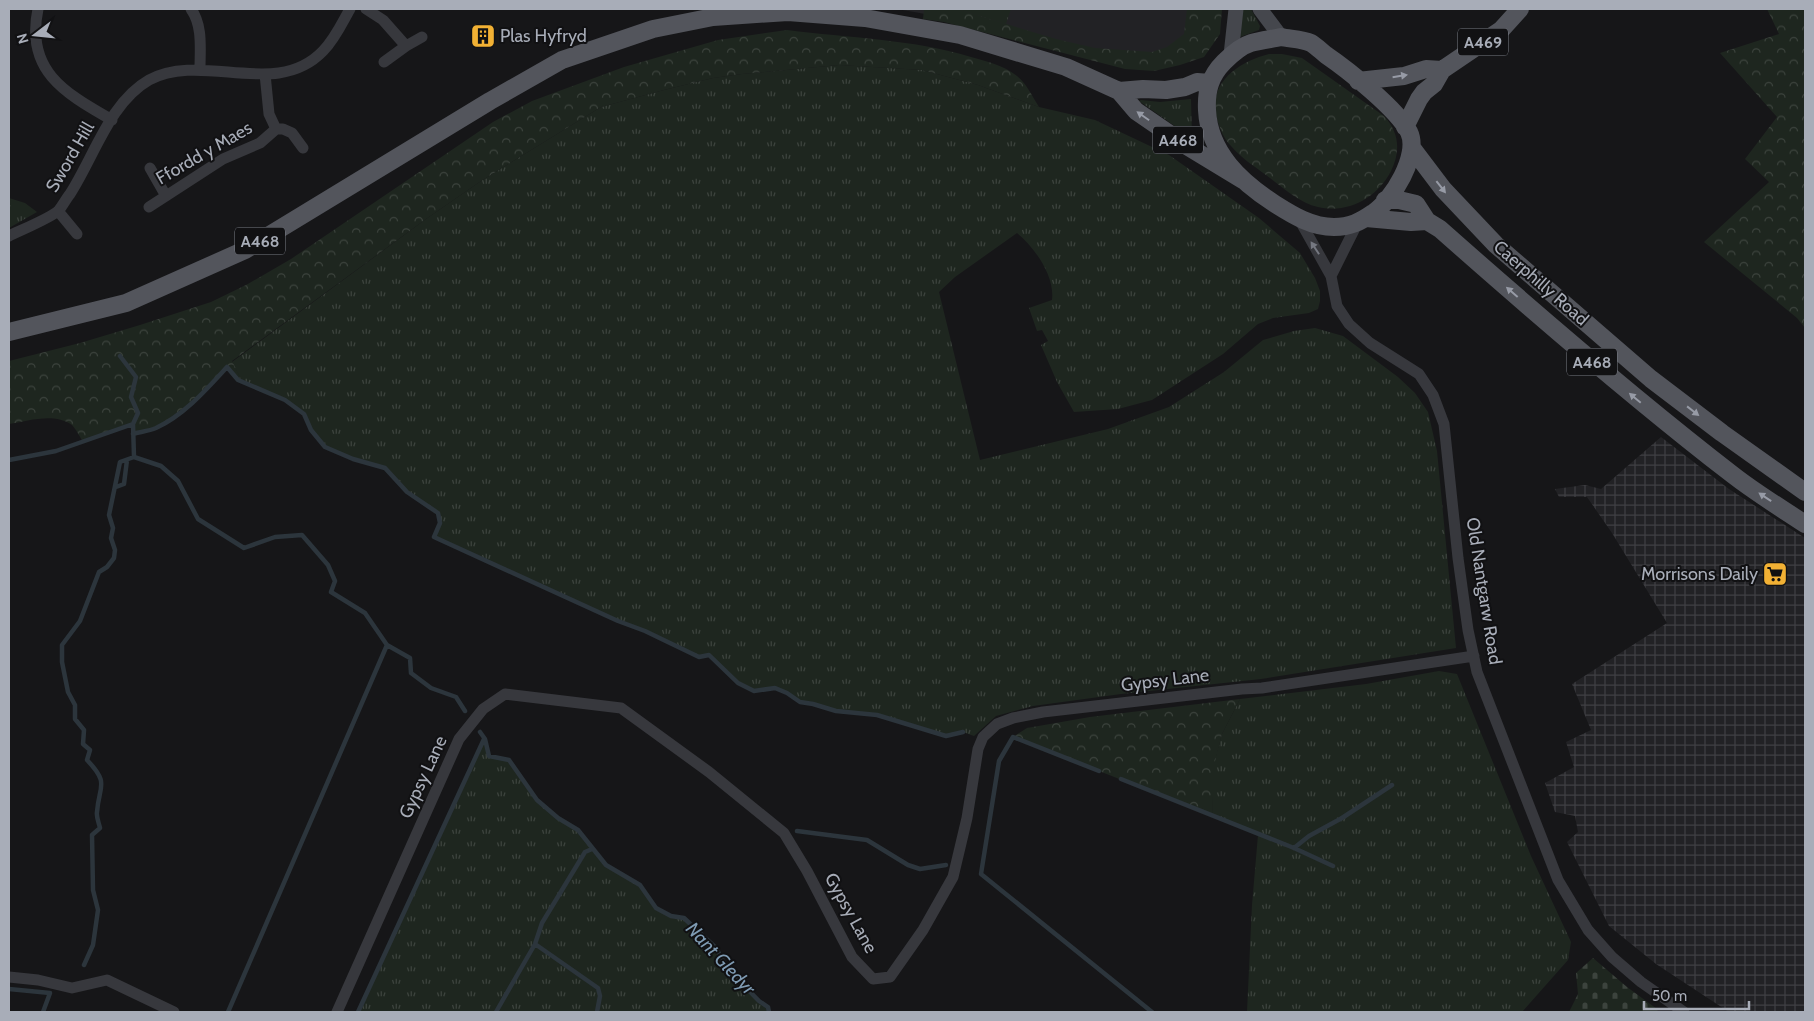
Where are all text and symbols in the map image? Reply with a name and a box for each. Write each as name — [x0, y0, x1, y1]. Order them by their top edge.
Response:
north arrow — [10, 10, 60, 60]
building icon: Plas Hyfryd — [470, 23, 496, 49]
place label: Plas Hyfryd — [500, 25, 587, 47]
road number: A469 — [1458, 28, 1508, 56]
text: N — [12, 31, 33, 46]
one-way arrow — [1393, 71, 1409, 79]
one-way arrow — [1136, 111, 1150, 121]
street label: Sword Hill — [41, 117, 99, 196]
street label: Ffordd y Maes — [152, 117, 256, 189]
road number: A468 — [1153, 126, 1203, 154]
one-way arrow — [1436, 180, 1447, 193]
road number: A468 — [235, 228, 285, 255]
street label: Caerphilly Road — [1489, 236, 1593, 330]
one-way arrow — [1310, 241, 1319, 255]
one-way arrow — [1506, 287, 1519, 298]
road number: A468 — [1567, 348, 1617, 376]
one-way arrow — [1629, 393, 1642, 404]
one-way arrow — [1686, 406, 1700, 416]
one-way arrow — [1758, 492, 1771, 502]
street label: Old Nantgarw Road — [1462, 516, 1506, 666]
supermarket icon: Morrisons Daily — [1762, 561, 1788, 587]
place label: Morrisons Daily — [1641, 563, 1758, 585]
street label: Gypsy Lane — [1120, 664, 1210, 696]
street label: Gypsy Lane — [394, 732, 452, 822]
street label: Gypsy Lane — [820, 869, 882, 957]
water label: Nant Gledyr — [681, 917, 761, 1000]
scale bar — [1644, 978, 1749, 1010]
text: 50 m — [1652, 987, 1687, 1005]

